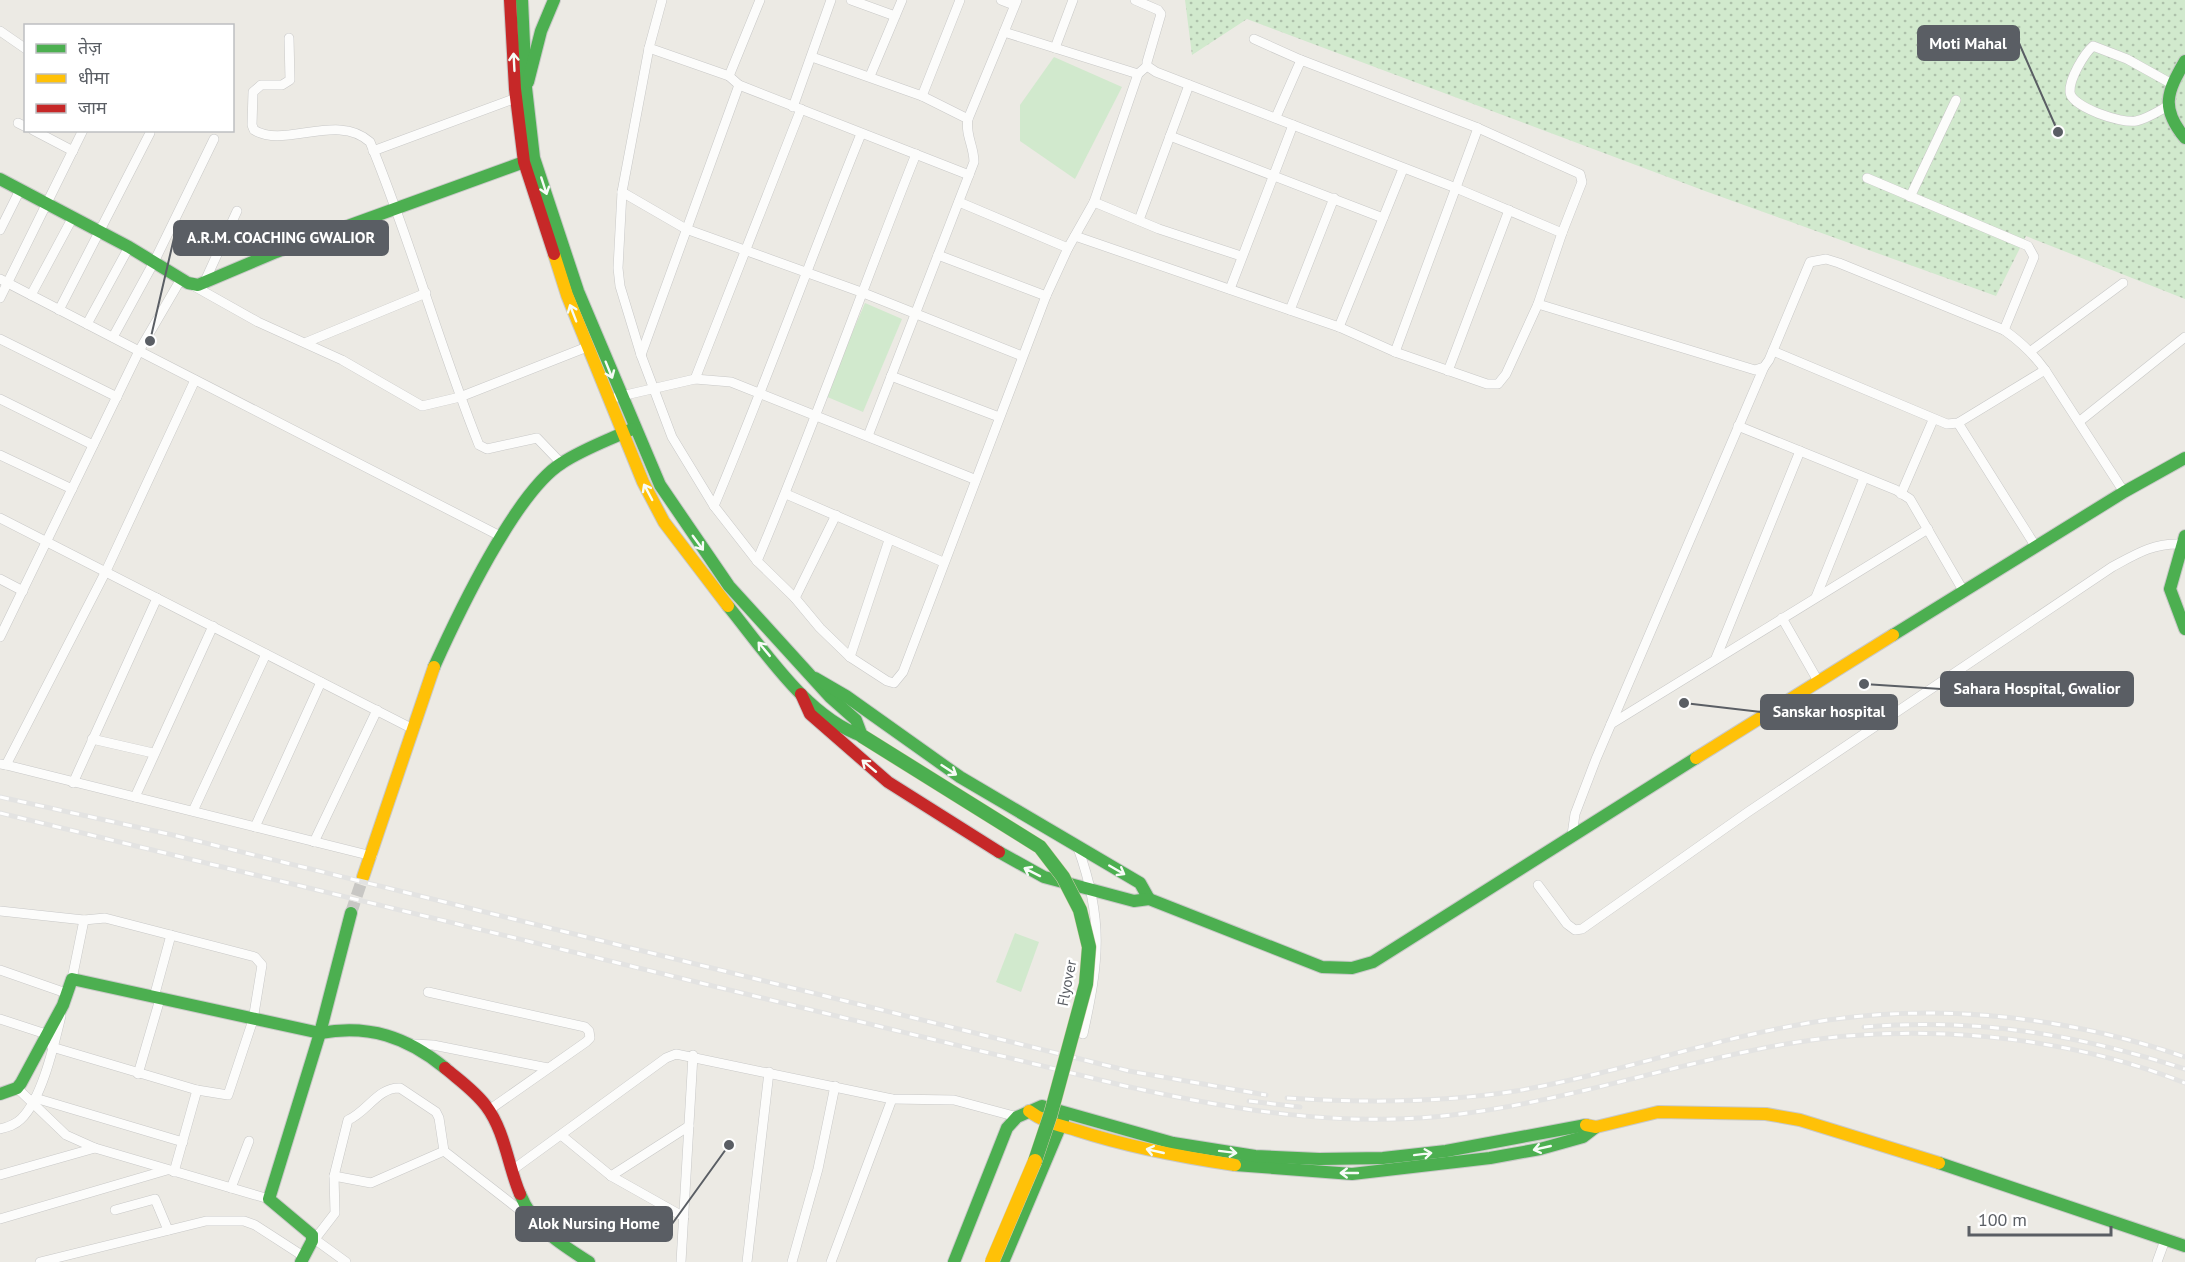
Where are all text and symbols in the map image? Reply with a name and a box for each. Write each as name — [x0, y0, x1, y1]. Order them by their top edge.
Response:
legend — [24, 24, 234, 132]
callout: Moti Mahal — [1918, 26, 2019, 60]
text: Moti Mahal — [1929, 33, 2007, 53]
text: तेज़ — [78, 36, 102, 59]
one-way arrow — [508, 52, 519, 72]
text: धीमा — [78, 66, 109, 89]
text: जाम — [78, 96, 108, 119]
one-way arrow — [539, 176, 550, 195]
callout: A.R.M. COACHING GWALIOR — [174, 221, 388, 255]
text: A.R.M. COACHING GWALIOR — [187, 227, 376, 247]
one-way arrow — [567, 304, 578, 322]
one-way arrow — [604, 360, 615, 378]
one-way arrow — [642, 484, 654, 502]
one-way arrow — [692, 534, 704, 550]
one-way arrow — [757, 641, 770, 657]
callout: Sahara Hospital, Gwalior — [1941, 672, 2133, 706]
text: Sahara Hospital, Gwalior — [1954, 678, 2121, 698]
callout: Sanskar hospital — [1761, 695, 1897, 729]
text: Sanskar hospital — [1773, 701, 1886, 721]
one-way arrow — [862, 759, 877, 773]
one-way arrow — [941, 764, 957, 776]
one-way arrow — [1108, 864, 1125, 876]
one-way arrow — [1023, 865, 1041, 877]
street label: Flyover — [1053, 958, 1080, 1008]
one-way arrow — [1533, 1143, 1552, 1154]
one-way arrow — [1146, 1145, 1165, 1157]
one-way arrow — [1218, 1146, 1238, 1157]
one-way arrow — [1412, 1148, 1432, 1159]
one-way arrow — [1339, 1167, 1359, 1179]
scale bar — [1969, 1199, 2112, 1237]
callout: Alok Nursing Home — [516, 1207, 672, 1241]
text: 100 m — [1978, 1208, 2027, 1231]
text: Alok Nursing Home — [528, 1213, 660, 1233]

